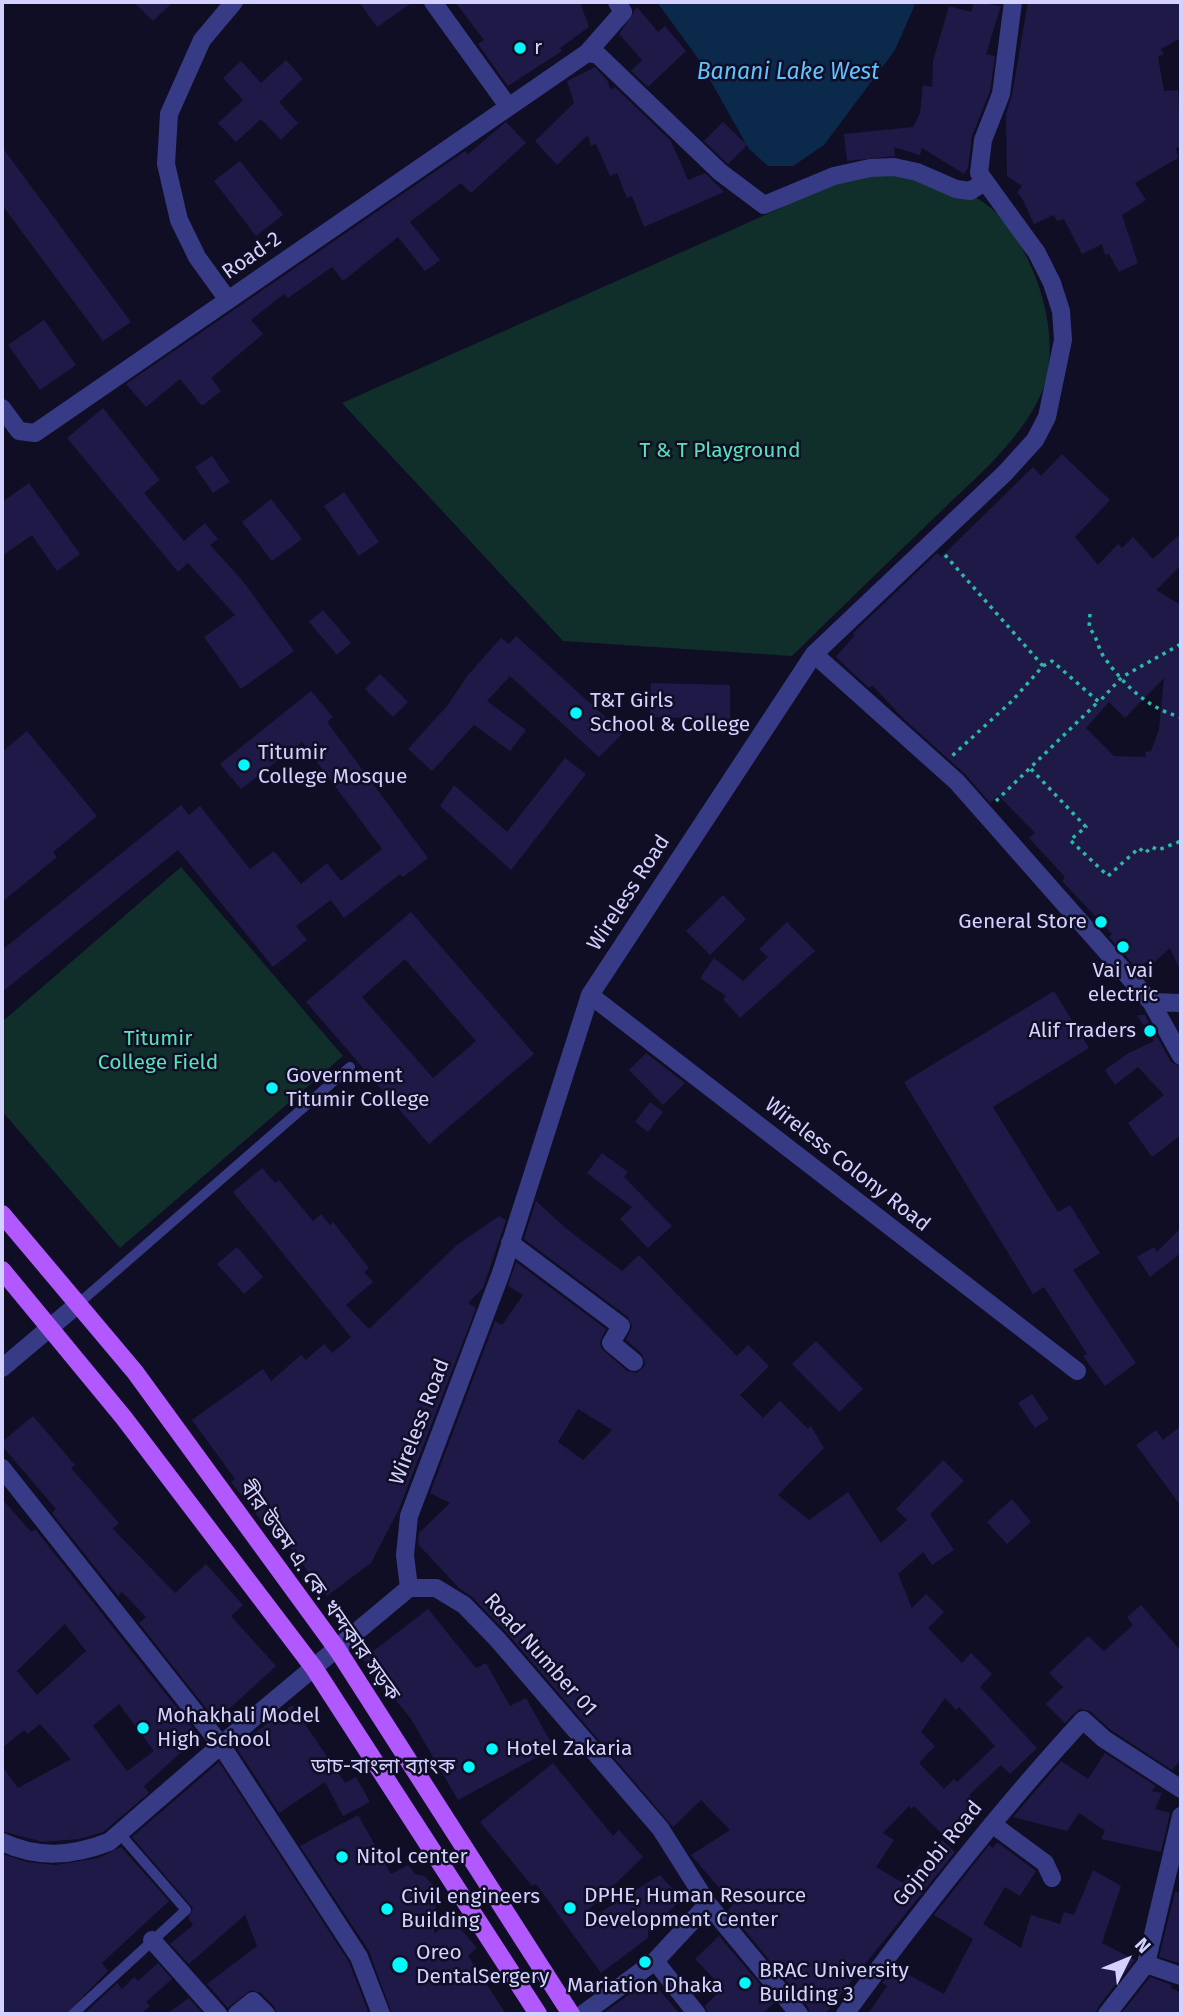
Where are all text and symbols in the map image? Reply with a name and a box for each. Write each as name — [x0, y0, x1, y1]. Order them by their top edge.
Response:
place label: r — [534, 35, 542, 61]
marker: r — [512, 40, 528, 56]
water label: Banani Lake West — [697, 59, 879, 87]
street label: Road-2 — [218, 227, 286, 285]
park label: T & T Playground — [640, 438, 800, 464]
place label: T&T Girls School & College — [590, 688, 750, 738]
marker: T&T Girls School & College — [568, 705, 584, 721]
place label: Titumir College Mosque — [258, 740, 407, 790]
marker: Titumir College Mosque — [236, 757, 252, 773]
street label: Wireless Road — [582, 830, 676, 956]
place label: General Store — [958, 909, 1087, 935]
marker: General Store — [1093, 914, 1109, 930]
marker: Vai vai electric — [1115, 939, 1131, 955]
place label: Vai vai electric — [1088, 958, 1158, 1008]
place label: Alif Traders — [1029, 1018, 1136, 1044]
marker: Alif Traders — [1142, 1023, 1158, 1039]
park label: Titumir College Field — [98, 1026, 218, 1076]
place label: Government Titumir College — [286, 1063, 429, 1113]
marker: Government Titumir College — [264, 1080, 280, 1096]
street label: Wireless Colony Road — [759, 1093, 935, 1237]
street label: Wireless Road — [384, 1355, 456, 1489]
street label: বীর উত্তম এ. কে. খন্দকার সড়ক — [233, 1476, 405, 1706]
street label: Road Number 01 — [478, 1588, 602, 1722]
place label: Mohakhali Model High School — [157, 1703, 320, 1753]
marker: Mohakhali Model High School — [135, 1720, 151, 1736]
place label: Hotel Zakaria — [506, 1736, 632, 1762]
marker: Hotel Zakaria — [484, 1741, 500, 1757]
place label: ডাচ-বাংলা ব্যাংক — [311, 1754, 455, 1780]
marker: ডাচ-বাংলা ব্যাংক — [461, 1759, 477, 1775]
street label: Gojnobi Road — [888, 1796, 988, 1912]
place label: Nitol center — [356, 1844, 468, 1870]
marker: Nitol center — [334, 1849, 350, 1865]
place label: DPHE, Human Resource Development Center — [584, 1883, 806, 1933]
place label: Civil engineers Building — [401, 1884, 540, 1934]
marker: DPHE, Human Resource Development Center — [562, 1900, 578, 1916]
marker: Civil engineers Building — [379, 1901, 395, 1917]
north arrow — [1092, 1925, 1162, 1995]
text: N — [1130, 1933, 1155, 1958]
place label: Oreo DentalSergery — [416, 1940, 549, 1990]
marker: Mariation Dhaka — [637, 1954, 653, 1970]
marker: Oreo DentalSergery — [390, 1955, 410, 1975]
place label: BRAC University Building 3 — [759, 1958, 909, 2008]
place label: Mariation Dhaka — [567, 1973, 723, 1999]
marker: BRAC University Building 3 — [737, 1975, 753, 1991]

